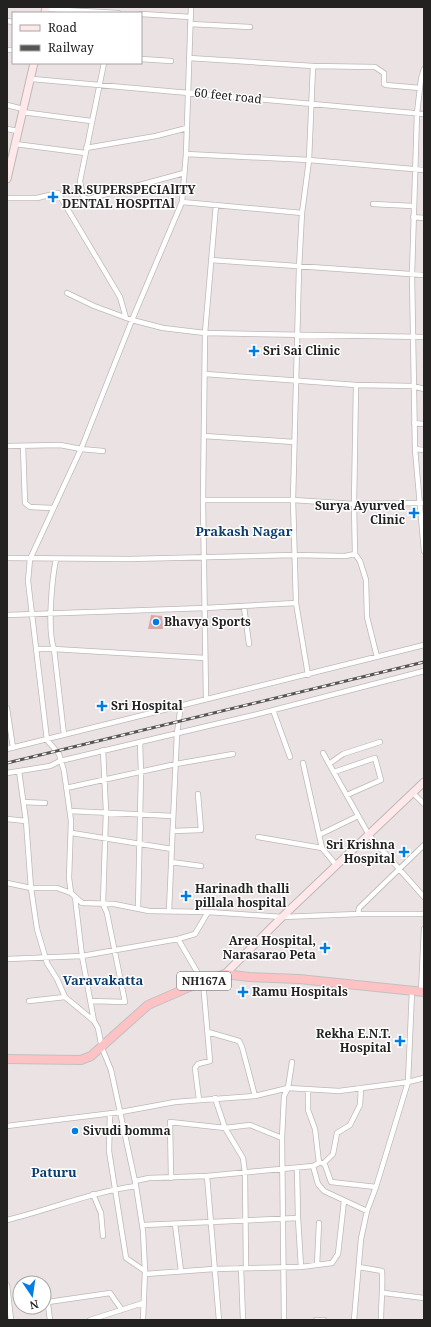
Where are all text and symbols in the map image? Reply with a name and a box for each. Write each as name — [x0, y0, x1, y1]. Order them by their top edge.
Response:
legend — [12, 12, 142, 64]
text: Road — [48, 19, 78, 36]
text: Railway — [48, 39, 94, 56]
street label: 60 feet road — [193, 84, 263, 108]
place label: R.R.SUPERSPECIAlITY DENTAL HOSPITAl — [62, 181, 196, 212]
marker: R.R.SUPERSPECIAlITY DENTAL HOSPITAl — [47, 191, 59, 203]
place label: Sri Sai Clinic — [263, 342, 340, 359]
marker: Sri Sai Clinic — [248, 345, 260, 357]
place label: Surya Ayurved Clinic — [315, 497, 405, 528]
marker: Surya Ayurved Clinic — [408, 507, 420, 519]
district label: Prakash Nagar — [196, 522, 293, 540]
place label: Bhavya Sports — [164, 613, 251, 630]
marker: Bhavya Sports — [151, 617, 161, 627]
place label: Sri Hospital — [111, 697, 184, 714]
marker: Sri Hospital — [96, 700, 108, 712]
place label: Sri Krishna Hospital — [326, 836, 396, 867]
marker: Sri Krishna Hospital — [398, 846, 410, 858]
place label: Harinadh thalli pillala hospital — [195, 880, 290, 911]
marker: Harinadh thalli pillala hospital — [180, 890, 192, 902]
place label: Area Hospital, Narasarao Peta — [223, 932, 316, 963]
marker: Area Hospital, Narasarao Peta — [319, 942, 331, 954]
district label: Varavakatta — [63, 971, 143, 989]
road number: NH167A — [177, 972, 231, 990]
place label: Ramu Hospitals — [252, 983, 348, 1000]
marker: Ramu Hospitals — [237, 986, 249, 998]
place label: Rekha E.N.T. Hospital — [316, 1025, 392, 1056]
marker: Rekha E.N.T. Hospital — [394, 1035, 406, 1047]
place label: Sivudi bomma — [83, 1122, 171, 1139]
marker: Sivudi bomma — [70, 1126, 80, 1136]
district label: Paturu — [31, 1163, 77, 1181]
north arrow — [12, 1275, 52, 1315]
text: N — [28, 1297, 40, 1314]

